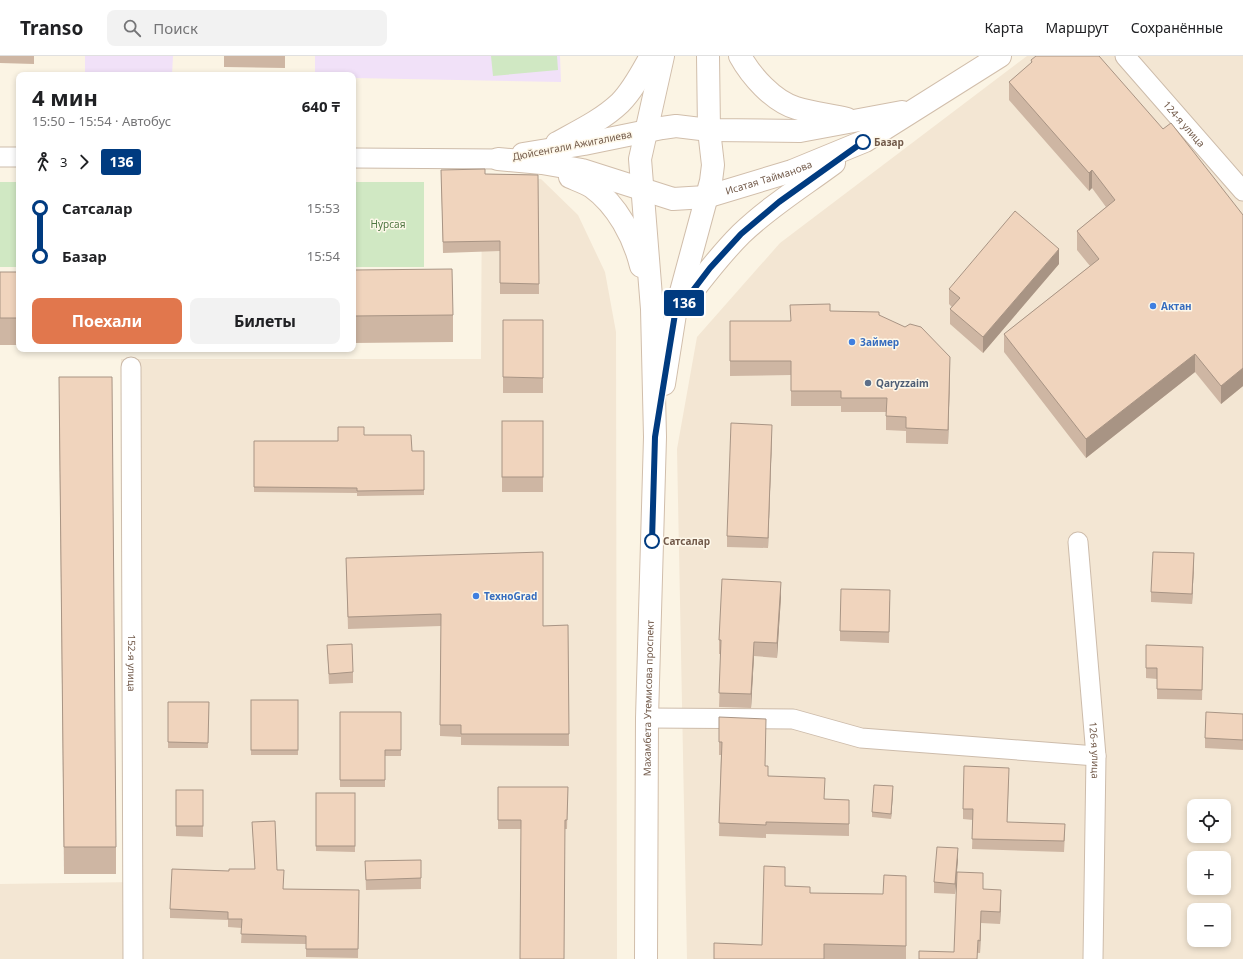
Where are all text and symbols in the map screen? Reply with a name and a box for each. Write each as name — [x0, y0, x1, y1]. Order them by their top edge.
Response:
search box — [107, 10, 387, 46]
text: Transo — [20, 15, 83, 41]
icon: search — [121, 17, 143, 39]
text: Поиск — [153, 18, 198, 38]
text: Карта — [984, 18, 1023, 37]
text: Маршрут — [1045, 18, 1109, 37]
text: Сохранённые — [1131, 18, 1223, 37]
text: 4 мин — [32, 82, 98, 112]
text: 640 ₸ — [302, 96, 340, 116]
street label: 124-я улица — [1160, 98, 1208, 150]
text: 15:50 – 15:54 · Автобус — [32, 112, 171, 130]
street label: Дюйсенгали Ажигалиева — [511, 127, 633, 163]
marker: Базар — [855, 134, 871, 150]
place label: Базар — [874, 135, 904, 149]
icon: walk — [32, 151, 54, 173]
icon: forward — [73, 151, 95, 173]
text: 136 — [109, 152, 133, 171]
text: 3 — [60, 153, 67, 171]
street label: Исатая Тайманова — [724, 157, 814, 198]
text: Сатсалар — [62, 198, 133, 218]
text: 15:53 — [307, 199, 340, 217]
park label: Нурсая — [371, 217, 405, 231]
text: Базар — [62, 246, 107, 266]
text: 15:54 — [307, 247, 340, 265]
line badge: 136 — [661, 290, 707, 316]
text: 136 — [672, 293, 696, 312]
button: Поехали — [32, 298, 182, 344]
button: Билеты — [190, 298, 340, 344]
place label: Актан — [1161, 299, 1192, 313]
marker: Актан — [1148, 301, 1158, 311]
place label: Займер — [860, 335, 899, 349]
marker: Займер — [847, 337, 857, 347]
place label: Qaryzzaim — [876, 376, 929, 390]
marker: Qaryzzaim — [863, 378, 873, 388]
marker: Сатсалар — [644, 533, 660, 549]
place label: Сатсалар — [663, 534, 710, 548]
place label: ТехноGrad — [484, 589, 537, 603]
marker: ТехноGrad — [471, 591, 481, 601]
street label: Махамбета Утемисова проспект — [640, 619, 657, 776]
street label: 152-я улица — [125, 634, 139, 692]
street label: 126-я улица — [1086, 721, 1103, 779]
map controls — [1187, 799, 1231, 947]
button: locate — [1187, 799, 1231, 843]
button: + — [1187, 851, 1231, 895]
button: − — [1187, 903, 1231, 947]

